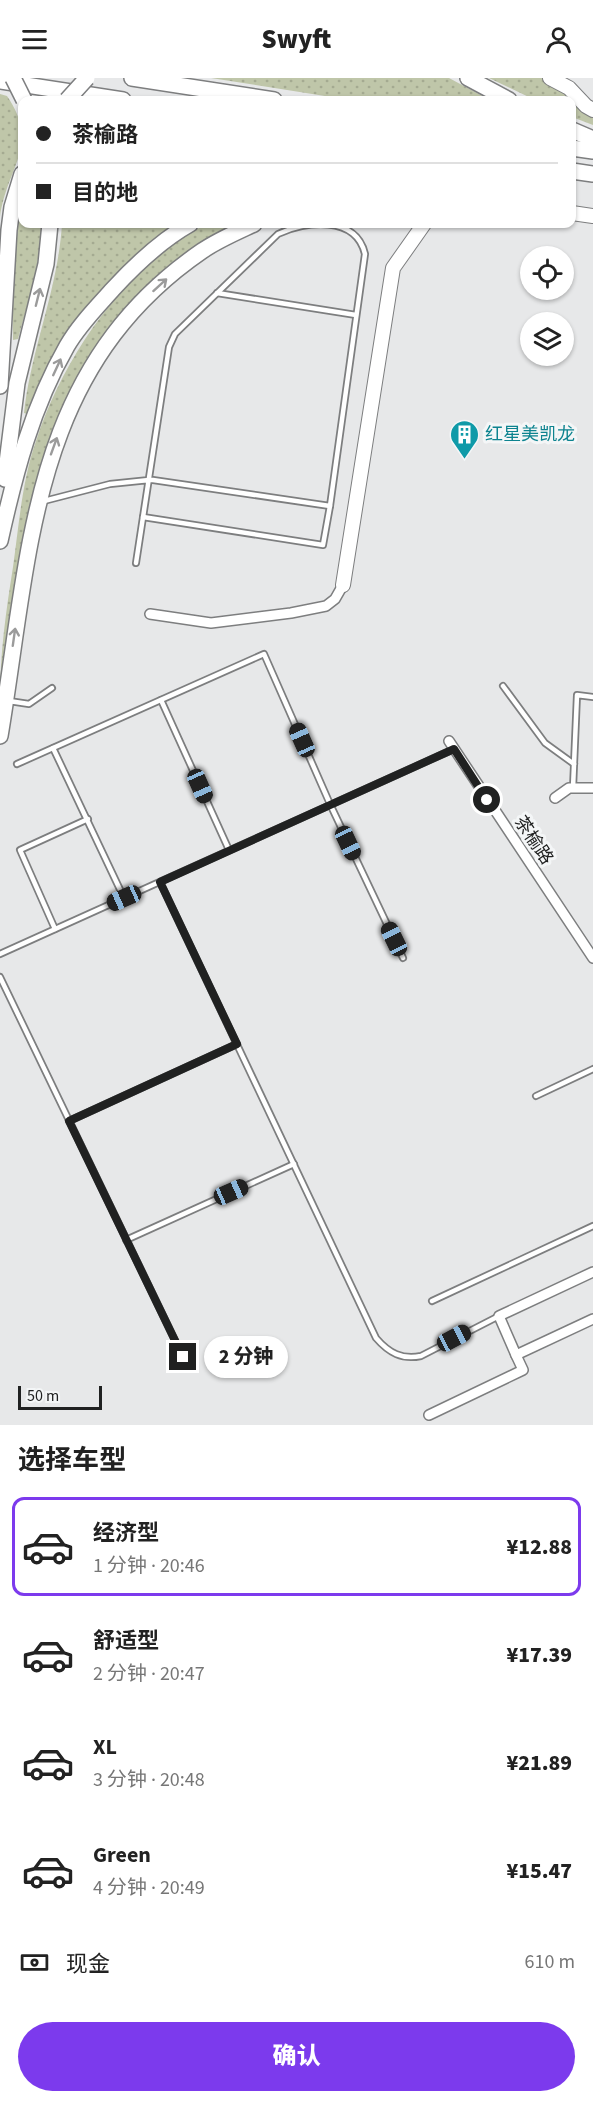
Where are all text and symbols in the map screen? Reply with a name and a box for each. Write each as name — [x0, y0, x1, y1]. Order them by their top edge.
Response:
text: Swyft — [262, 20, 331, 59]
icon: menu — [18, 23, 51, 56]
icon: person — [542, 23, 575, 56]
text: 茶榆路 — [72, 119, 138, 151]
text: 目的地 — [72, 177, 138, 209]
map controls — [520, 246, 574, 366]
button: locate — [520, 246, 574, 300]
one-way arrow — [152, 278, 167, 292]
one-way arrow — [33, 288, 45, 307]
button: layers — [520, 312, 574, 366]
one-way arrow — [52, 358, 64, 376]
building icon: 红星美凯龙 — [448, 418, 480, 460]
place label: 红星美凯龙 — [485, 422, 575, 447]
one-way arrow — [50, 437, 61, 456]
one-way arrow — [9, 627, 20, 647]
car — [286, 720, 318, 760]
car — [184, 766, 216, 806]
route start — [473, 786, 500, 813]
street label: 茶榆路 — [508, 811, 559, 870]
car — [332, 823, 364, 863]
car — [104, 882, 144, 914]
car — [378, 919, 410, 959]
car — [211, 1176, 251, 1208]
car — [434, 1322, 474, 1354]
callout: 2 分钟 — [204, 1336, 288, 1378]
route end — [169, 1343, 196, 1370]
text: 2 分钟 — [219, 1343, 273, 1371]
scale bar — [18, 1383, 102, 1410]
text: 50 m — [27, 1385, 59, 1407]
text: 选择车型 — [18, 1441, 126, 1480]
text: 经济型 — [93, 1517, 159, 1549]
icon: car — [21, 1520, 75, 1574]
text: ¥12.88 — [506, 1531, 572, 1563]
text: 1 分钟 · 20:46 — [93, 1552, 205, 1580]
text: 舒适型 — [93, 1625, 159, 1657]
icon: car — [21, 1628, 75, 1682]
text: ¥17.39 — [506, 1639, 572, 1671]
text: 2 分钟 · 20:47 — [93, 1660, 205, 1688]
text: XL — [93, 1731, 117, 1763]
icon: car — [21, 1736, 75, 1790]
text: ¥21.89 — [506, 1747, 572, 1779]
text: 3 分钟 · 20:48 — [93, 1766, 205, 1794]
text: Green — [93, 1839, 151, 1871]
icon: car — [21, 1844, 75, 1898]
text: ¥15.47 — [506, 1855, 572, 1887]
text: 4 分钟 · 20:49 — [93, 1874, 205, 1902]
icon: cash — [18, 1946, 51, 1979]
text: 现金 — [66, 1948, 110, 1980]
text: 610 m — [525, 1948, 575, 1976]
button: 确认 — [18, 2022, 575, 2091]

